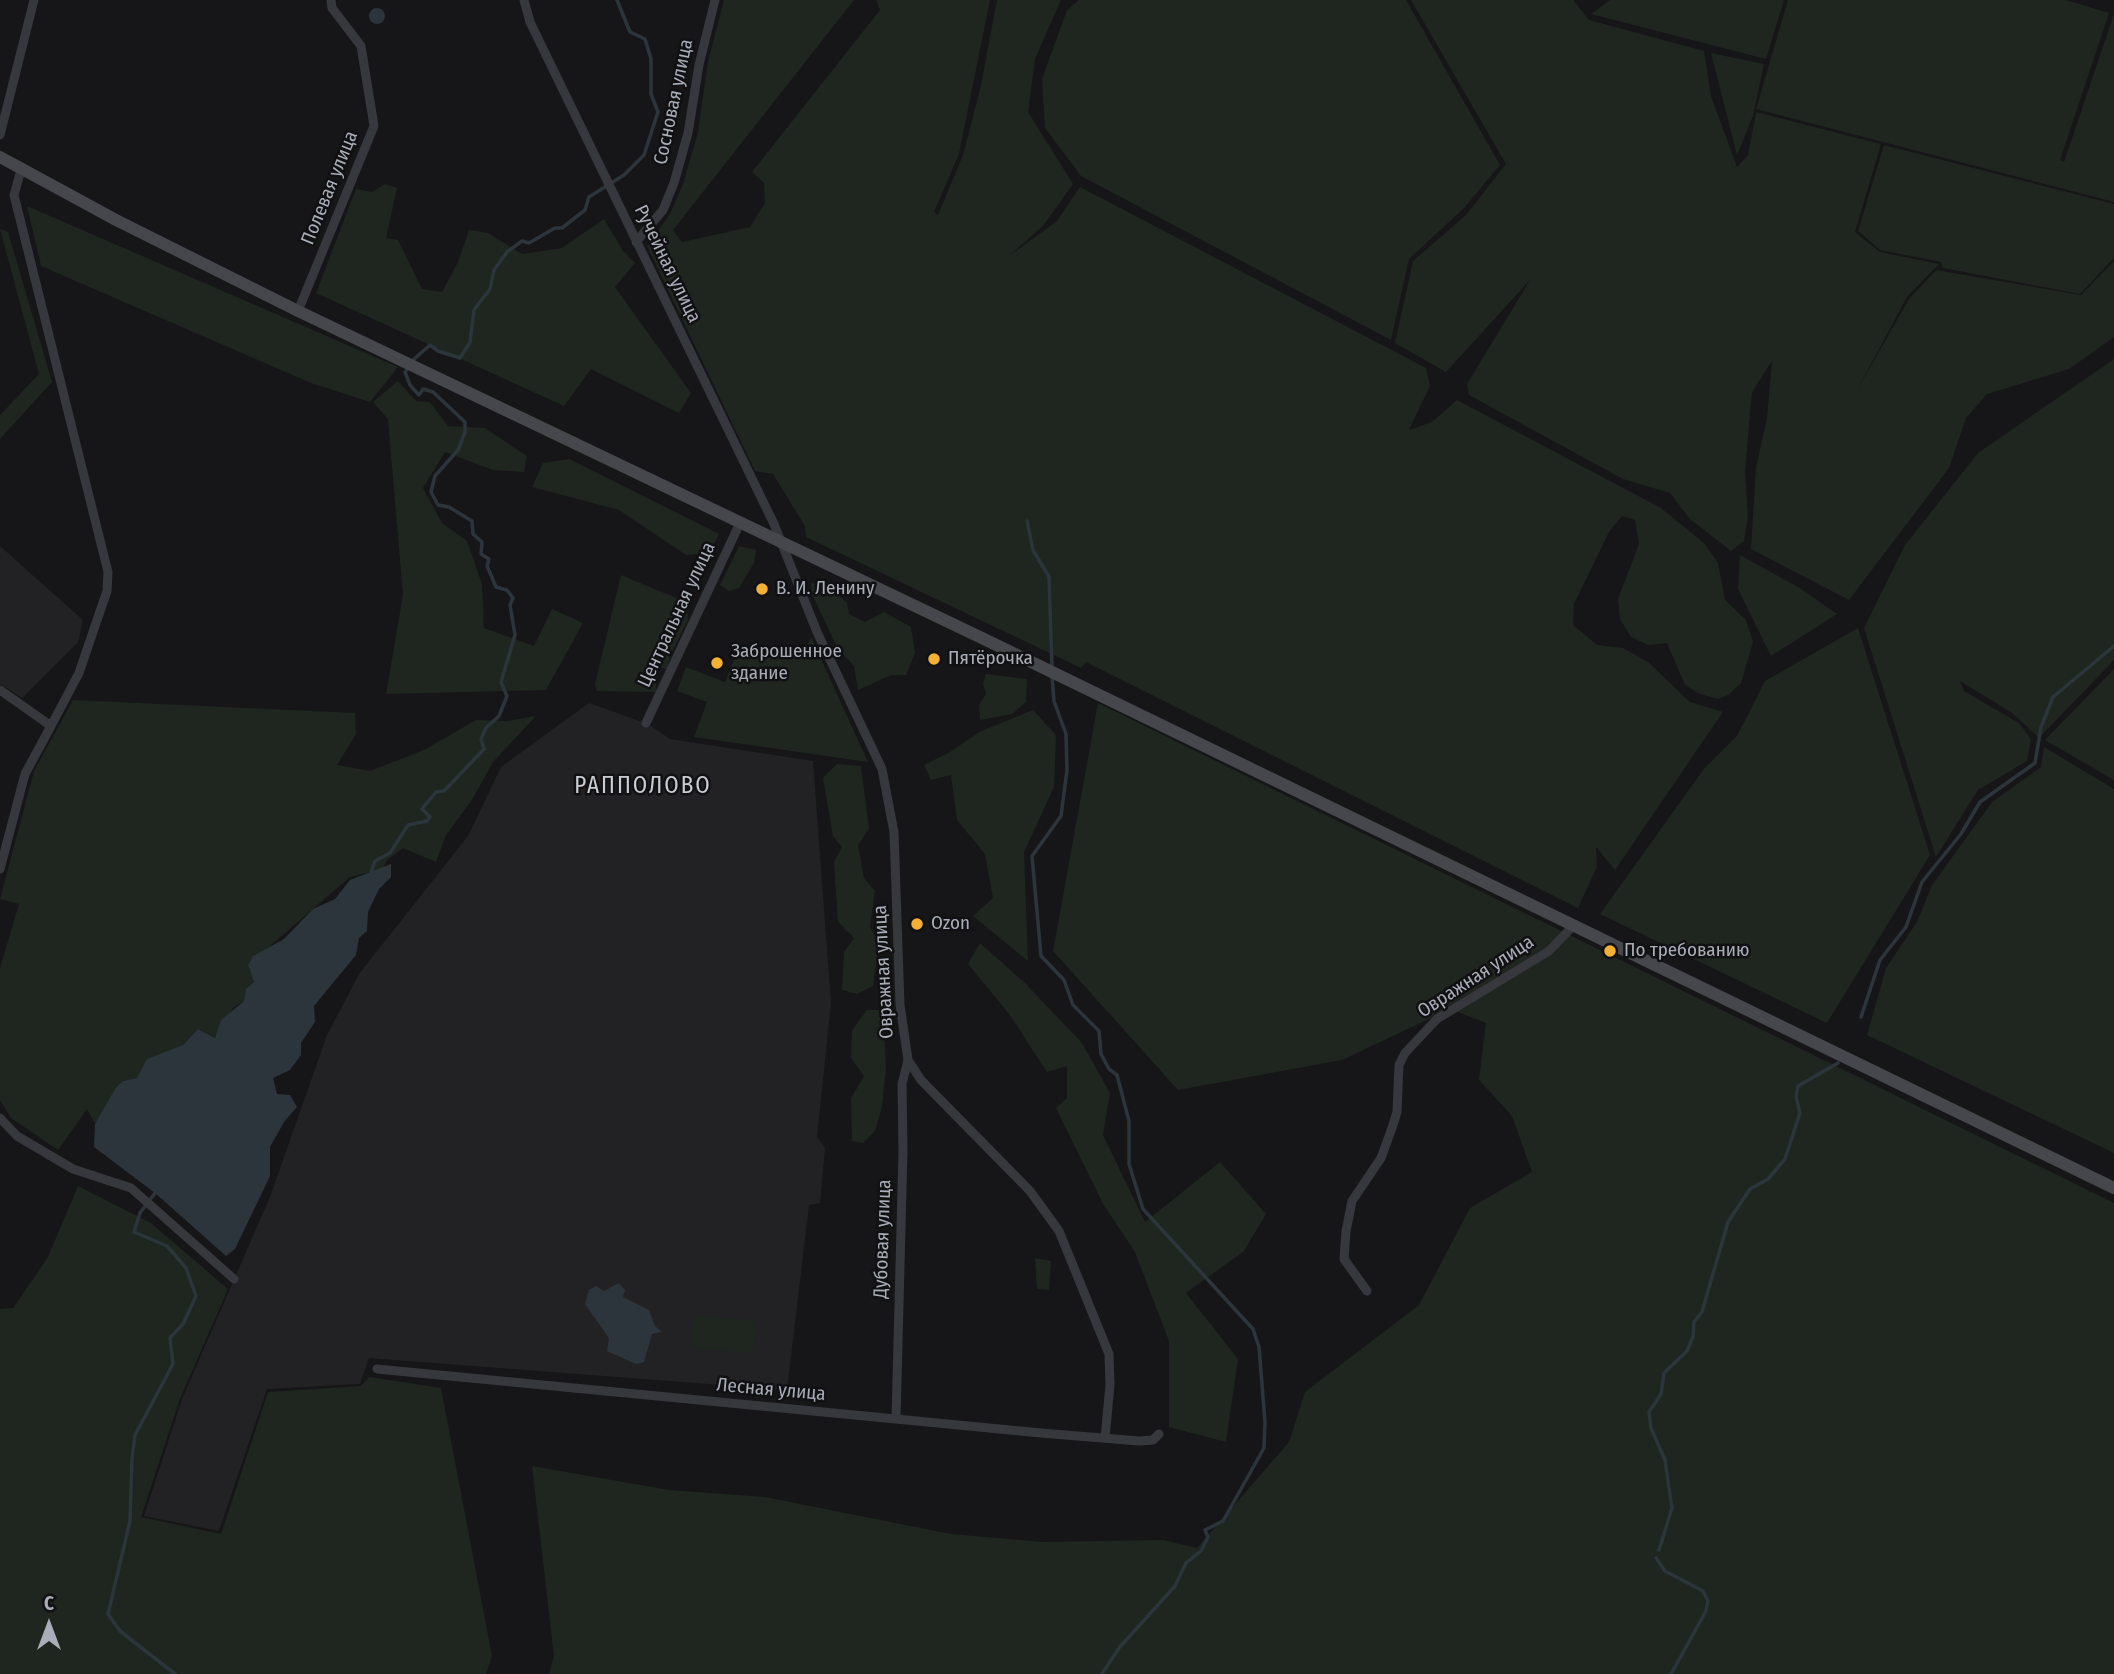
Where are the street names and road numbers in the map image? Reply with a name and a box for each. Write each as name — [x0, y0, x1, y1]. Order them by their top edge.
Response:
street label: Сосновая улица — [650, 37, 698, 167]
street label: Полевая улица — [297, 128, 363, 248]
street label: Ручейная улица — [629, 201, 705, 327]
street label: Центральная улица — [633, 539, 721, 691]
street label: Овражная улица — [869, 905, 899, 1039]
street label: Овражная улица — [1414, 931, 1538, 1023]
street label: Дубовая улица — [870, 1179, 896, 1299]
street label: Лесная улица — [715, 1374, 827, 1406]

